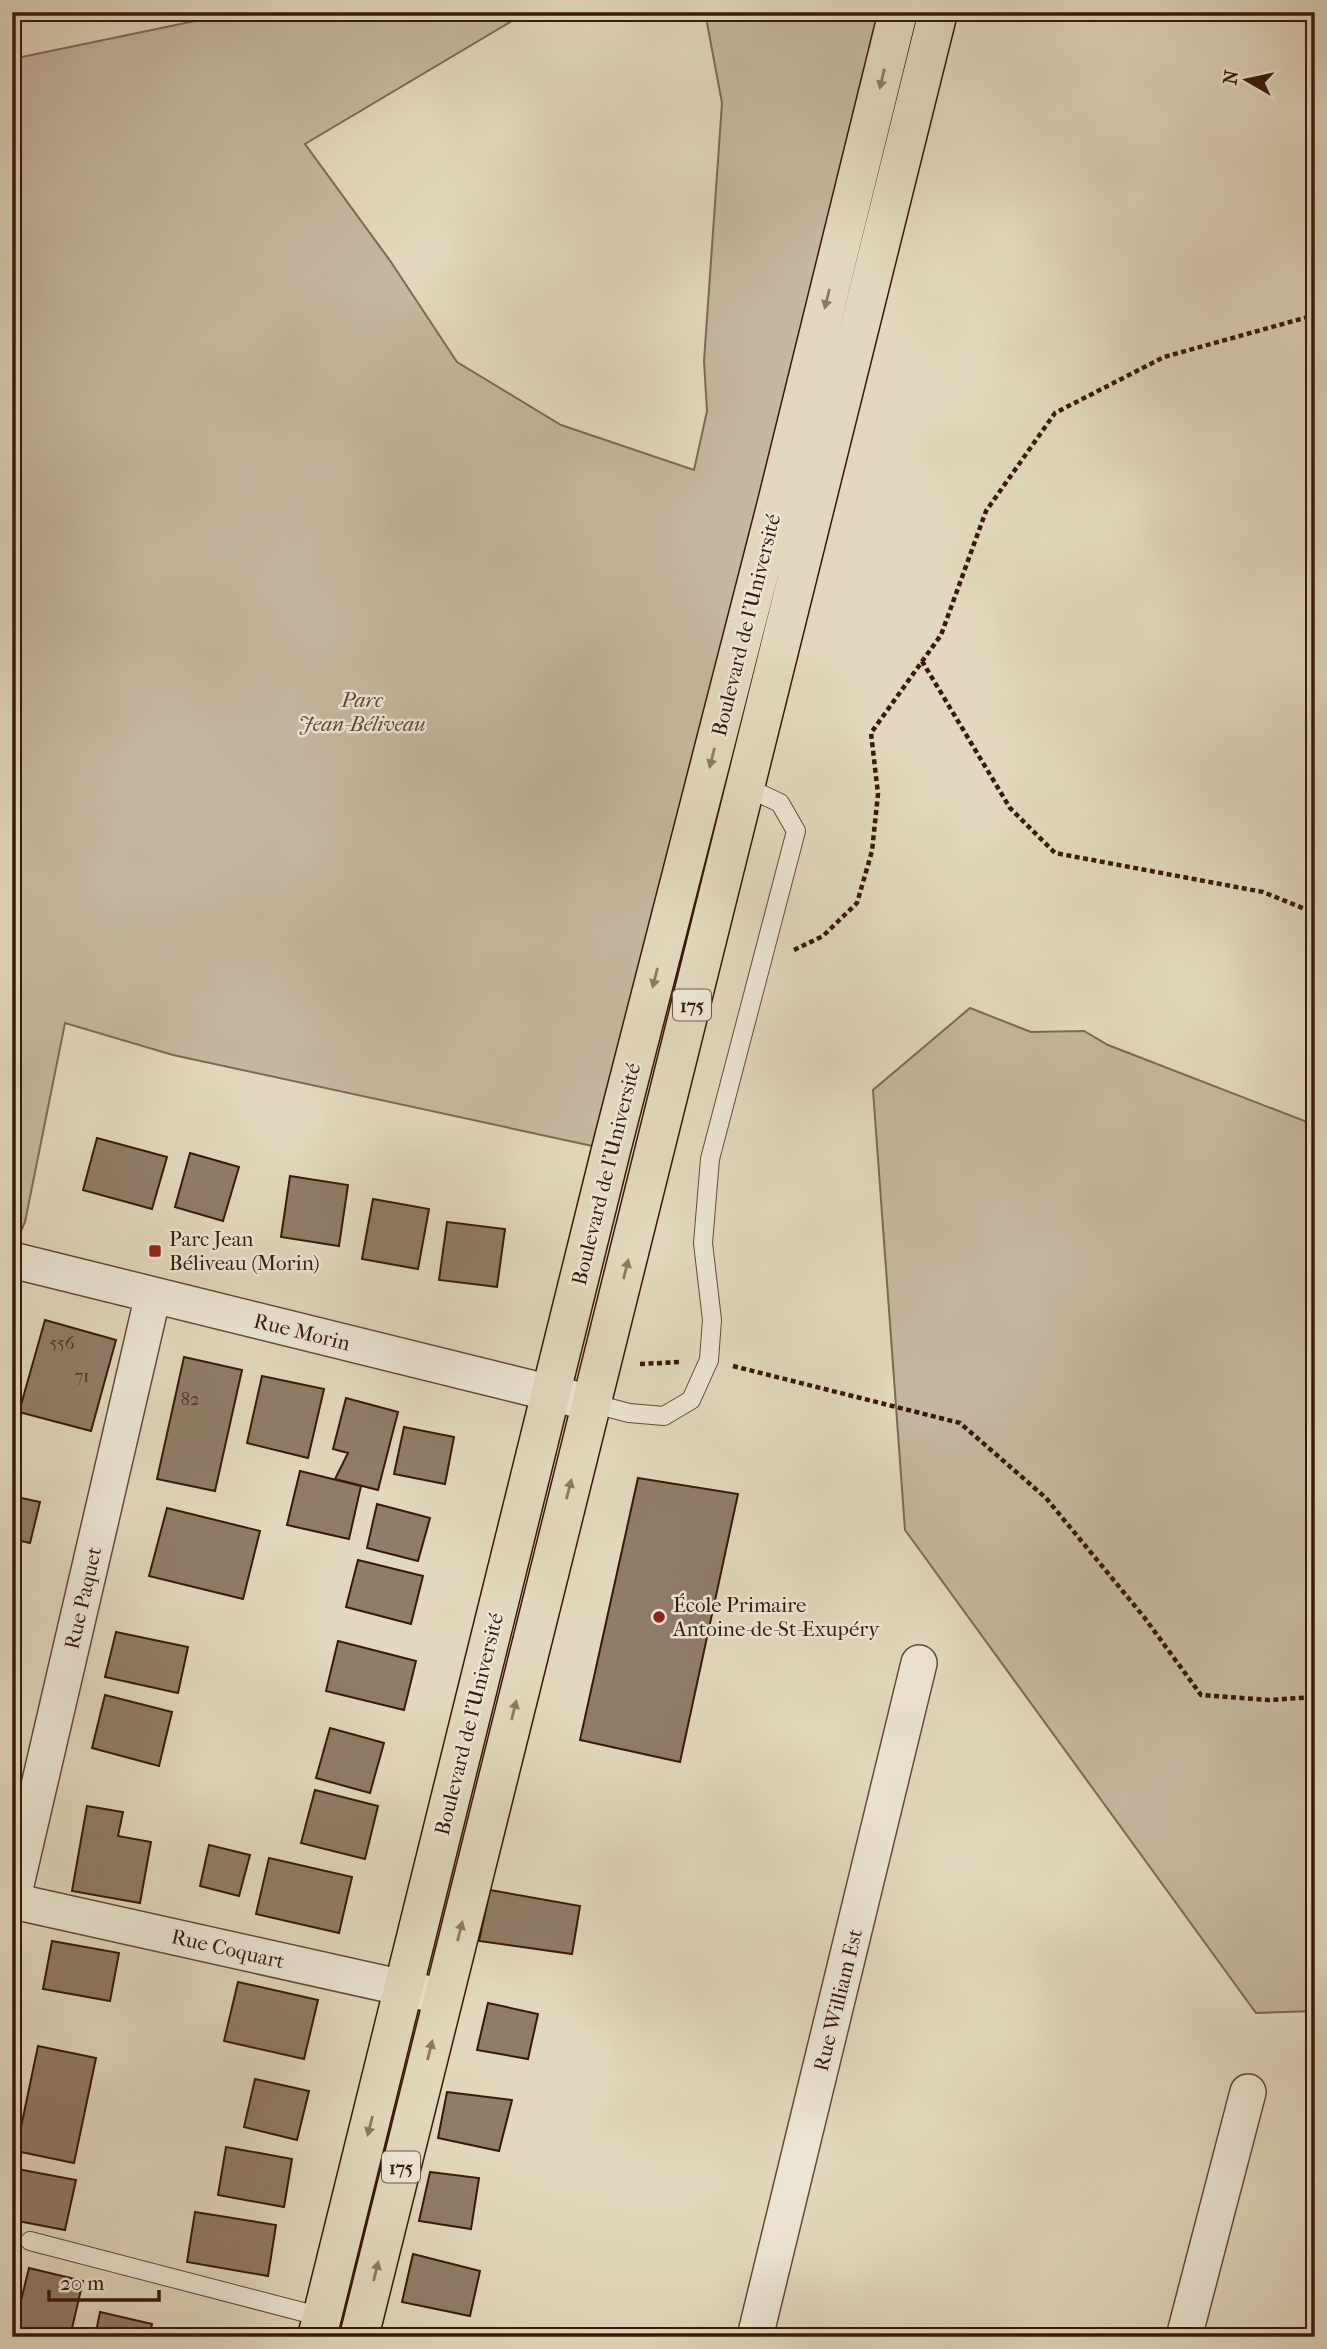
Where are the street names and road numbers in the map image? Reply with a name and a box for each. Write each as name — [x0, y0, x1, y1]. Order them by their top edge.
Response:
street label: Boulevard de l'Université — [707, 511, 785, 739]
road number: 175 — [673, 990, 711, 1021]
street label: Boulevard de l'Université — [567, 1060, 645, 1288]
street label: Rue Morin — [251, 1308, 353, 1356]
street label: Rue Paquet — [60, 1544, 107, 1652]
street label: Boulevard de l'Université — [430, 1610, 508, 1838]
street label: Rue Coquart — [169, 1924, 287, 1974]
street label: Rue William Est — [809, 1926, 867, 2074]
road number: 175 — [382, 2152, 420, 2182]

